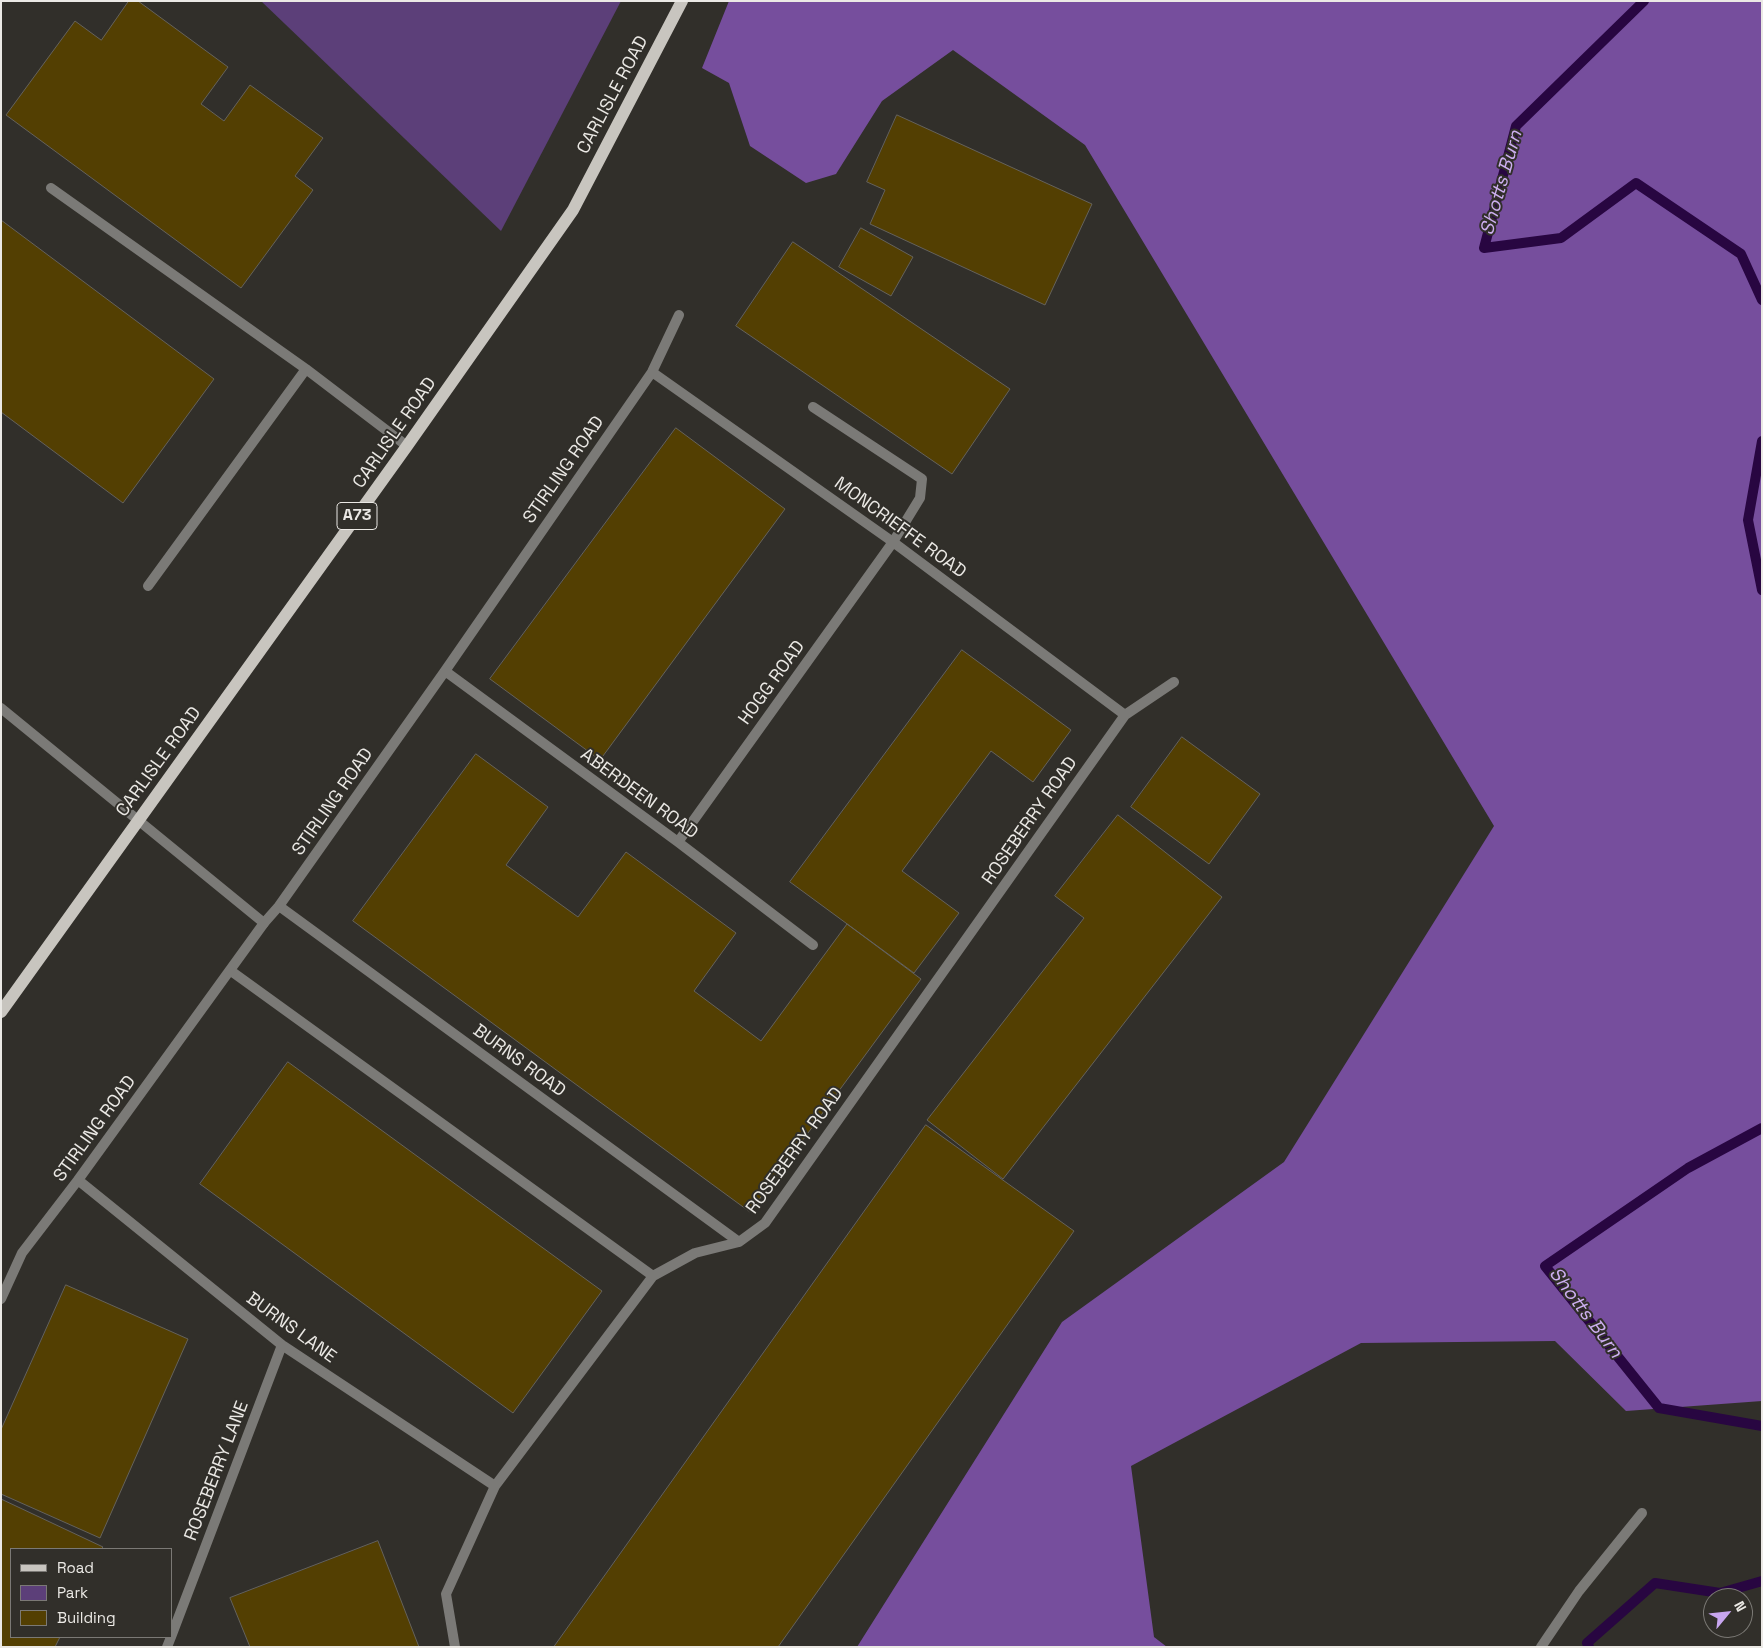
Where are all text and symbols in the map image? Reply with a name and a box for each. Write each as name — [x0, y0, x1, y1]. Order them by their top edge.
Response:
street label: CARLISLE ROAD — [573, 32, 653, 158]
water label: Shotts Burn — [1476, 128, 1528, 238]
street label: CARLISLE ROAD — [349, 373, 441, 493]
street label: STIRLING ROAD — [519, 412, 609, 528]
street label: MONCRIEFFE ROAD — [830, 473, 970, 583]
road number: A73 — [337, 502, 377, 530]
street label: HOGG ROAD — [734, 637, 810, 729]
street label: CARLISLE ROAD — [112, 703, 206, 821]
street label: STIRLING ROAD — [288, 744, 378, 860]
street label: ABERDEEN ROAD — [576, 744, 702, 844]
street label: ROSEBERRY ROAD — [978, 753, 1082, 889]
street label: BURNS ROAD — [468, 1020, 570, 1102]
street label: STIRLING ROAD — [49, 1072, 141, 1186]
street label: ROSEBERRY ROAD — [742, 1083, 848, 1219]
water label: Shotts Burn — [1543, 1263, 1627, 1363]
street label: BURNS LANE — [242, 1288, 340, 1368]
street label: ROSEBERRY LANE — [180, 1398, 254, 1544]
legend — [10, 1548, 172, 1638]
text: Road — [57, 1558, 94, 1577]
text: Park — [57, 1583, 88, 1602]
north arrow — [1703, 1588, 1753, 1638]
text: N — [1730, 1598, 1751, 1615]
text: Building — [57, 1608, 116, 1627]

